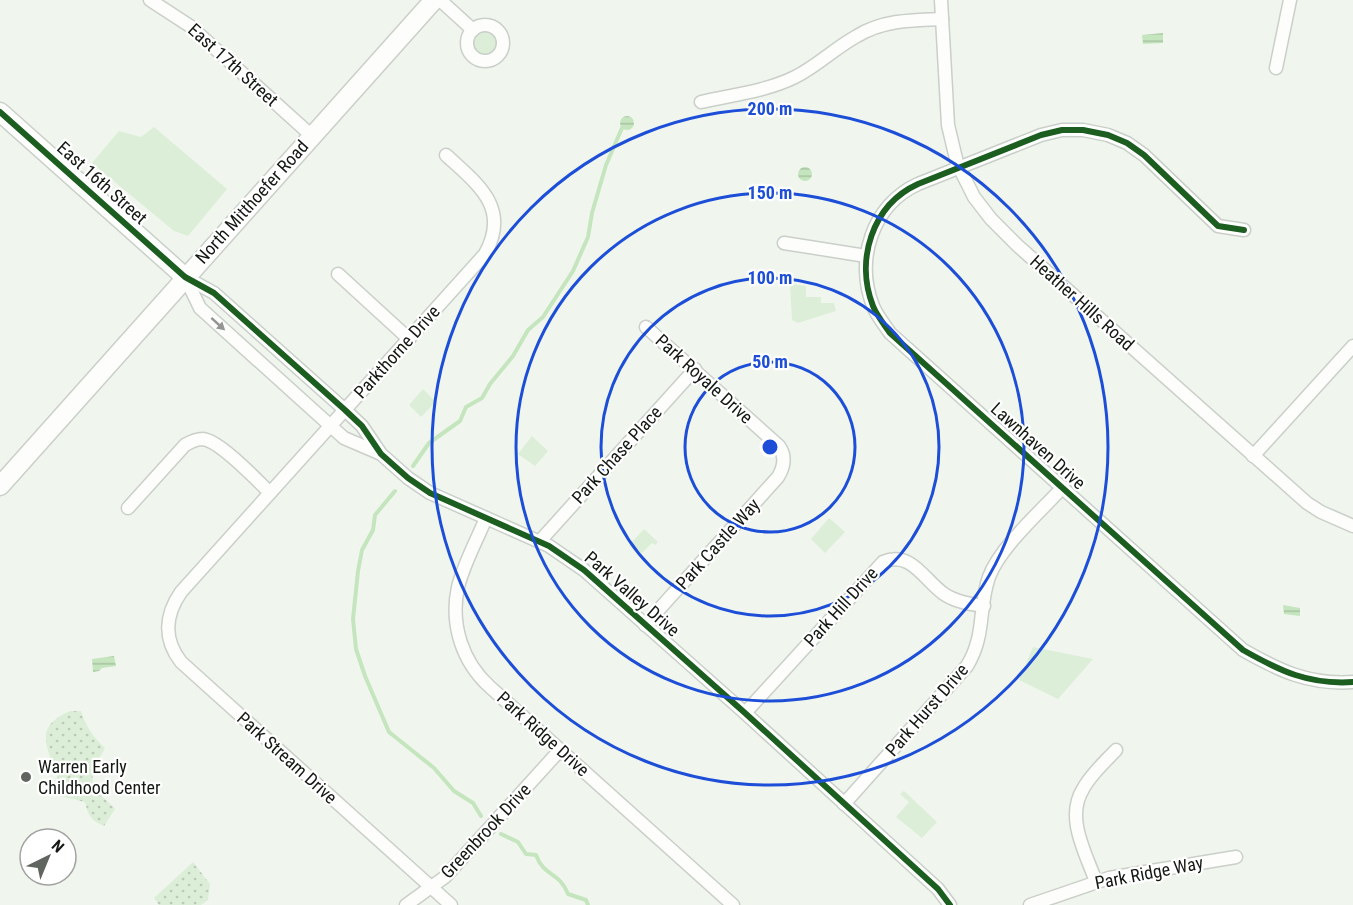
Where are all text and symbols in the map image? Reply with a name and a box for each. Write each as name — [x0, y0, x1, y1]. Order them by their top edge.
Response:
street label: East 17th Street — [184, 19, 282, 110]
text: 200 m — [748, 98, 792, 119]
street label: North Mitthoefer Road — [191, 136, 312, 268]
street label: East 16th Street — [53, 137, 151, 228]
text: 150 m — [748, 182, 792, 203]
street label: Heather Hills Road — [1026, 251, 1139, 355]
text: 100 m — [748, 267, 792, 288]
street label: Parkthorne Drive — [349, 301, 444, 402]
one-way arrow — [210, 317, 225, 330]
street label: Park Royale Drive — [651, 330, 757, 428]
text: 50 m — [752, 351, 788, 372]
street label: Lawnhaven Drive — [987, 398, 1090, 493]
street label: Park Chase Place — [567, 402, 666, 508]
centre of rings — [760, 437, 780, 457]
street label: Park Castle Way — [671, 494, 764, 593]
street label: Park Valley Drive — [581, 547, 684, 640]
street label: Park Hill Drive — [799, 563, 882, 651]
street label: Park Hurst Drive — [881, 659, 972, 760]
street label: Park Ridge Drive — [493, 687, 594, 780]
street label: Park Stream Drive — [233, 707, 342, 808]
place label: Warren Early Childhood Center — [38, 756, 161, 798]
marker: Warren Early Childhood Center — [19, 770, 33, 784]
street label: Greenbrook Drive — [436, 779, 535, 882]
north arrow — [18, 827, 78, 887]
text: N — [48, 836, 68, 857]
street label: Park Ridge Way — [1093, 852, 1205, 893]

